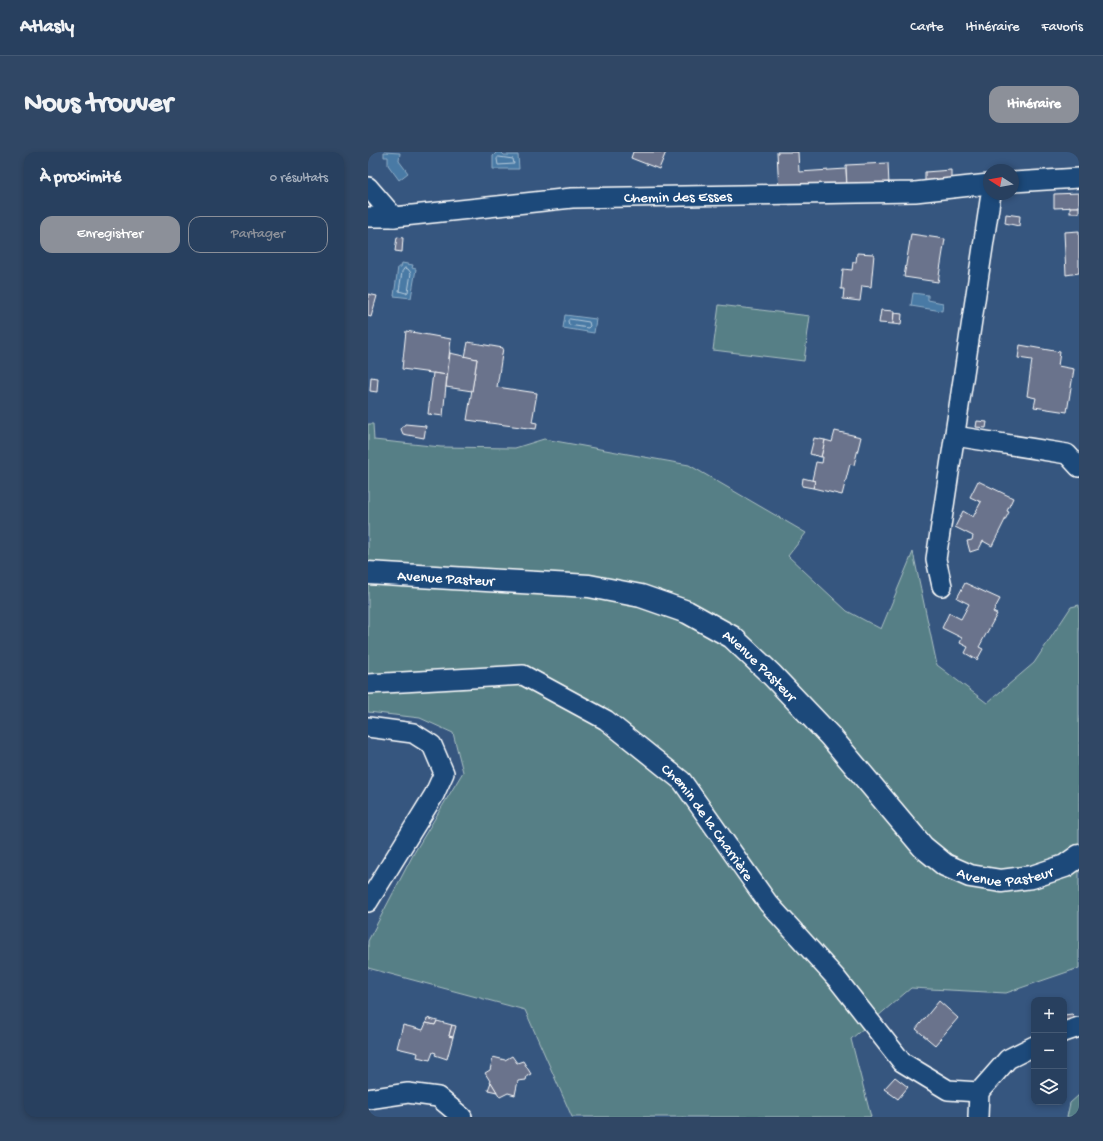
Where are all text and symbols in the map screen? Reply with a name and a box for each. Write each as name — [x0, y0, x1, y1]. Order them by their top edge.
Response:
text: Atlasly — [20, 16, 74, 39]
text: Carte — [910, 19, 944, 36]
text: Itinéraire — [966, 19, 1019, 36]
text: Favoris — [1041, 19, 1083, 36]
button: Itinéraire — [989, 86, 1079, 123]
text: Nous trouver — [24, 88, 173, 121]
north arrow — [983, 164, 1019, 200]
text: À proximité — [40, 168, 121, 188]
text: 0 résultats — [270, 171, 328, 186]
street label: Chemin des Esses — [624, 188, 733, 208]
button: Enregistrer — [40, 216, 180, 253]
button: Partager — [188, 216, 328, 253]
street label: Avenue Pasteur — [397, 568, 496, 592]
street label: Avenue Pasteur — [719, 626, 801, 708]
street label: Chemin de la Charrière — [657, 761, 757, 885]
street label: Avenue Pasteur — [954, 863, 1057, 892]
map controls — [1031, 997, 1067, 1105]
button: + — [1031, 997, 1067, 1033]
button: − — [1031, 1033, 1067, 1069]
button: layers — [1031, 1069, 1067, 1105]

